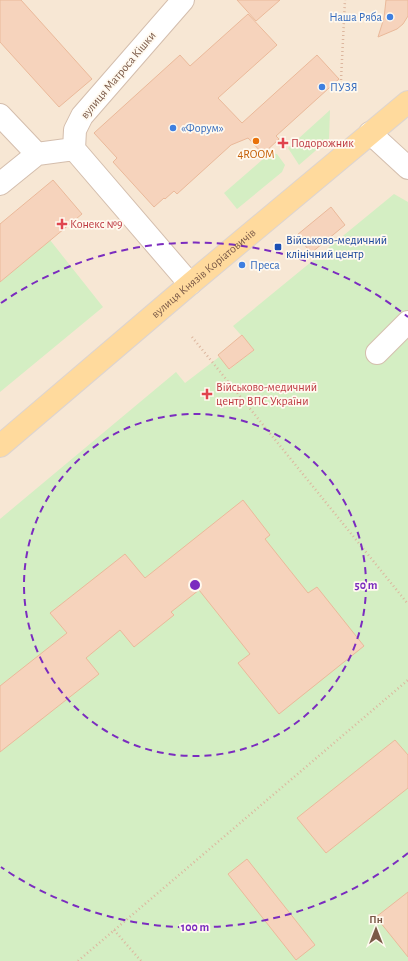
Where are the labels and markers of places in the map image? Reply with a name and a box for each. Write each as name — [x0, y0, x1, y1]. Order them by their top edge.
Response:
place label: Наша Ряба — [329, 11, 383, 23]
marker: Наша Ряба — [385, 12, 395, 22]
place label: ПУЗЯ — [330, 81, 358, 93]
marker: ПУЗЯ — [317, 82, 327, 92]
place label: «Форум» — [181, 122, 224, 135]
marker: «Форум» — [168, 123, 178, 133]
marker: 4ROOM — [251, 136, 261, 146]
place label: Подорожник — [291, 137, 354, 149]
marker: Подорожник — [278, 138, 288, 148]
place label: 4ROOM — [237, 148, 275, 160]
place label: Конекс №9 — [70, 218, 123, 230]
marker: Конекс №9 — [57, 219, 67, 229]
place label: Військово-медичний клінічний центр — [286, 234, 387, 260]
marker: Військово-медичний клінічний центр — [273, 242, 283, 252]
place label: Преса — [250, 259, 280, 271]
marker: Преса — [237, 260, 247, 270]
place label: Військово-медичний центр ВПС України — [216, 381, 317, 407]
marker: Військово-медичний центр ВПС України — [201, 388, 213, 400]
centre of rings — [188, 578, 202, 592]

